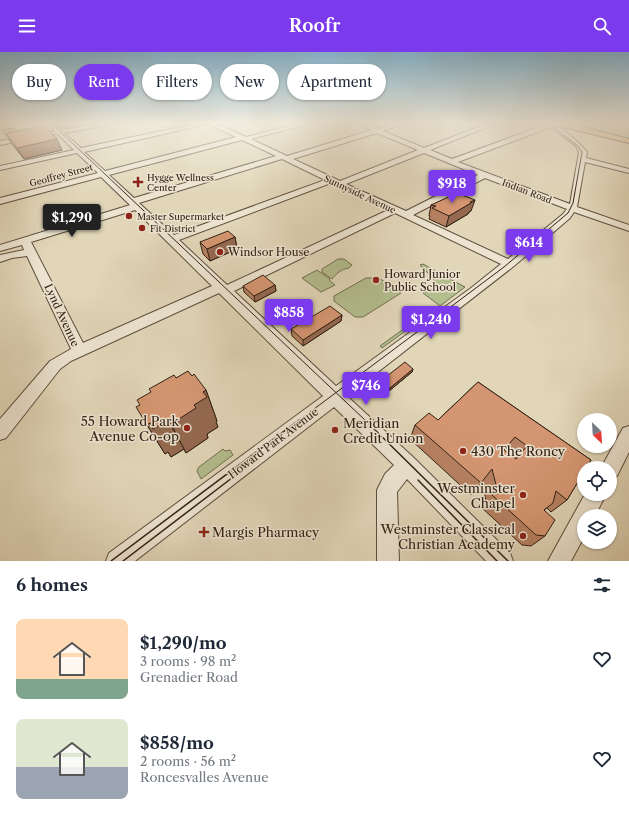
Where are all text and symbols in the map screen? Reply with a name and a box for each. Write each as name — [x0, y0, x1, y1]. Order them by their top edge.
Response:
icon: menu — [16, 15, 38, 37]
text: Roofr — [289, 15, 340, 37]
icon: search — [591, 15, 613, 37]
chip: Buy — [12, 64, 66, 100]
chip: Rent — [74, 64, 134, 100]
chip: Filters — [142, 64, 212, 100]
chip: New — [220, 64, 279, 100]
chip: Apartment — [287, 64, 386, 100]
street label: Geoffrey Street — [28, 161, 95, 189]
pin: $918 — [428, 170, 476, 204]
place label: Hygge Wellness Center — [147, 172, 214, 193]
street label: Sunnyside Avenue — [322, 173, 398, 215]
text: $918 — [438, 175, 466, 191]
marker: Hygge Wellness Center — [132, 176, 144, 188]
street label: Indian Road — [501, 176, 554, 206]
pin: $1,290 — [39, 204, 105, 238]
text: $1,290 — [52, 209, 92, 225]
marker: Master Supermarket — [124, 211, 134, 221]
place label: Master Supermarket — [137, 211, 225, 222]
marker: Fit District — [137, 223, 147, 233]
place label: Fit District — [150, 223, 196, 234]
pin: $614 — [505, 229, 553, 263]
text: $614 — [515, 234, 543, 250]
place label: Windsor House — [227, 245, 309, 259]
marker: Windsor House — [215, 247, 225, 257]
place label: Howard Junior Public School — [384, 267, 461, 294]
marker: Howard Junior Public School — [371, 275, 381, 285]
street label: Lynd Avenue — [41, 281, 83, 349]
pin: $858 — [265, 299, 313, 333]
text: $858 — [274, 304, 304, 320]
pin: $1,240 — [398, 306, 464, 340]
text: $1,240 — [411, 311, 451, 327]
pin: $746 — [342, 372, 390, 406]
text: $746 — [351, 377, 381, 393]
street label: Howard Park Avenue — [225, 404, 321, 482]
place label: 55 Howard Park Avenue Co-op — [81, 413, 179, 444]
north arrow — [577, 413, 617, 453]
map controls — [577, 413, 617, 549]
place label: Meridian Credit Union — [343, 415, 423, 446]
marker: 55 Howard Park Avenue Co-op — [182, 423, 192, 433]
marker: Meridian Credit Union — [330, 425, 340, 435]
place label: 430 The Roncy — [471, 443, 566, 459]
marker: 430 The Roncy — [458, 446, 468, 456]
button: locate — [577, 461, 617, 501]
place label: Westminster Chapel — [436, 480, 516, 511]
marker: Westminster Chapel — [518, 490, 528, 500]
button: layers — [577, 509, 617, 549]
place label: Westminster Classical Christian Academy — [380, 521, 516, 552]
place label: Margis Pharmacy — [212, 524, 320, 540]
marker: Margis Pharmacy — [199, 527, 209, 537]
marker: Westminster Classical Christian Academy — [518, 531, 528, 541]
icon: filters — [591, 574, 613, 596]
text: 6 homes — [16, 575, 88, 595]
text: $1,290/mo — [140, 633, 227, 653]
icon: home — [48, 635, 96, 683]
icon: heart — [591, 648, 613, 670]
text: 3 rooms · 98 m² — [140, 653, 236, 669]
text: Grenadier Road — [140, 669, 238, 685]
text: $858/mo — [140, 733, 214, 753]
icon: home — [48, 735, 96, 783]
icon: heart — [591, 748, 613, 770]
text: 2 rooms · 56 m² — [140, 753, 236, 769]
text: Roncesvalles Avenue — [140, 769, 269, 785]

